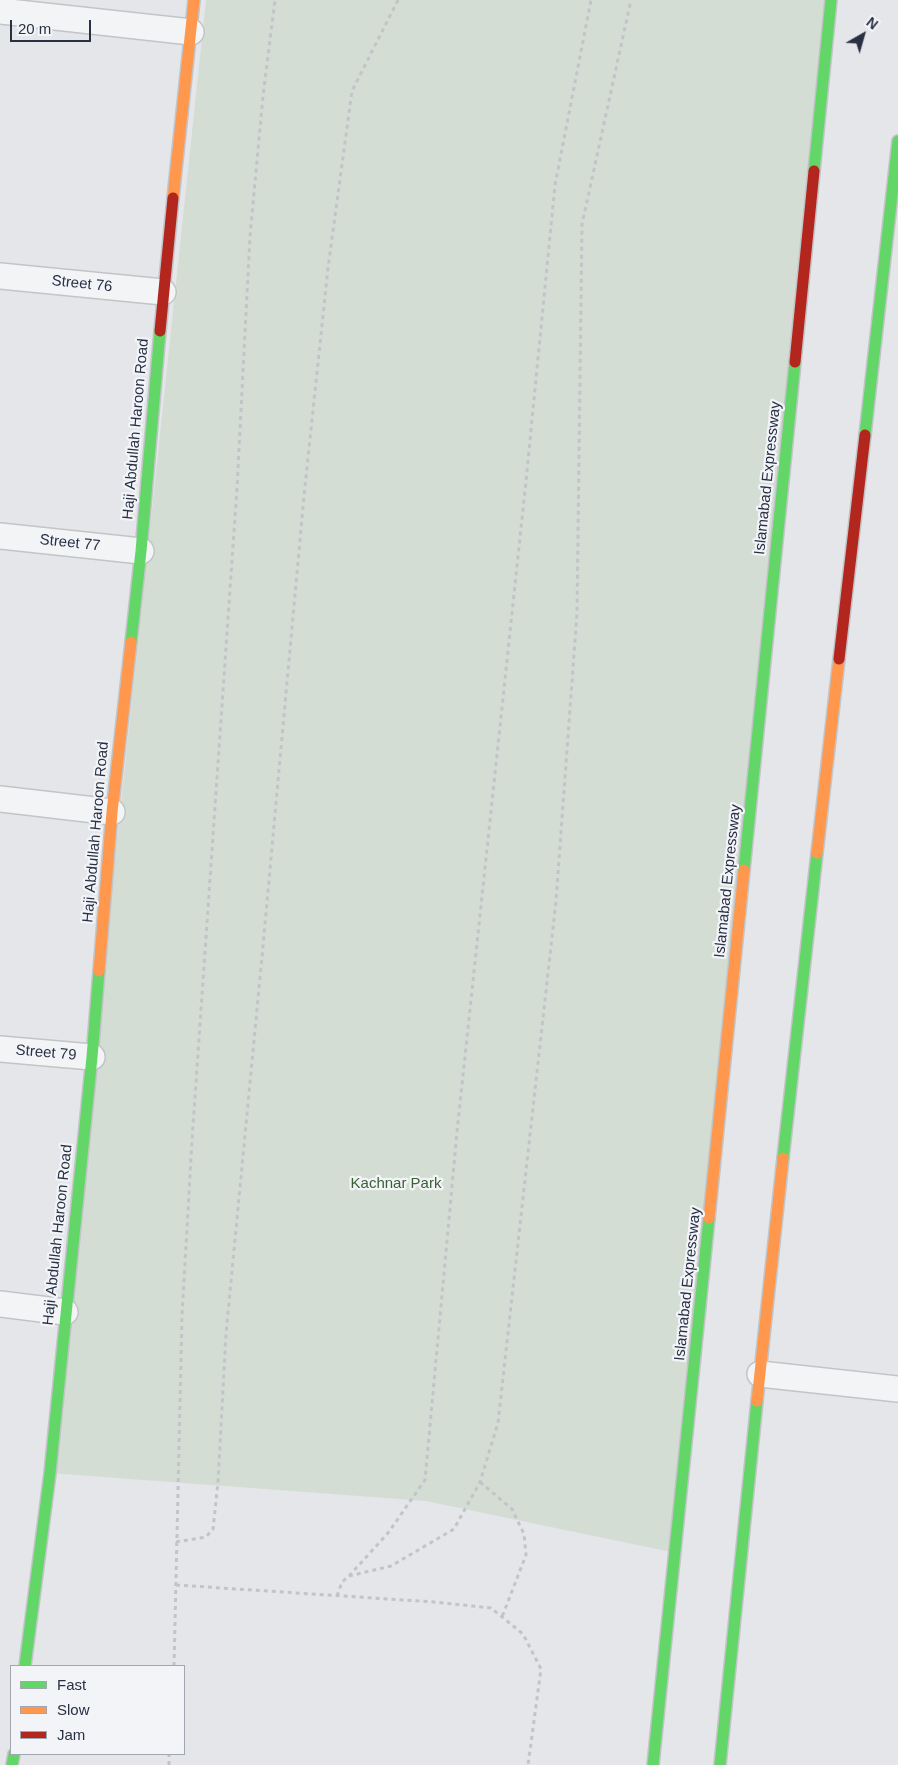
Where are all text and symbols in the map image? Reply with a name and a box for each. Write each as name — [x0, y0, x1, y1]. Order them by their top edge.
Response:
scale bar — [12, 10, 94, 42]
north arrow — [838, 10, 888, 60]
text: N — [863, 14, 881, 33]
text: 20 m — [18, 20, 51, 37]
street label: Street 76 — [51, 272, 113, 296]
street label: Haji Abdullah Haroon Road — [119, 338, 153, 520]
street label: Islamabad Expressway — [751, 400, 785, 556]
street label: Street 77 — [39, 531, 101, 555]
street label: Haji Abdullah Haroon Road — [79, 741, 113, 923]
street label: Islamabad Expressway — [711, 803, 745, 959]
street label: Street 79 — [15, 1041, 77, 1065]
street label: Haji Abdullah Haroon Road — [40, 1144, 76, 1326]
park label: Kachnar Park — [351, 1175, 441, 1193]
street label: Islamabad Expressway — [671, 1206, 705, 1362]
legend — [10, 1665, 185, 1755]
text: Fast — [57, 1676, 86, 1693]
text: Slow — [57, 1701, 90, 1718]
text: Jam — [57, 1726, 85, 1743]

